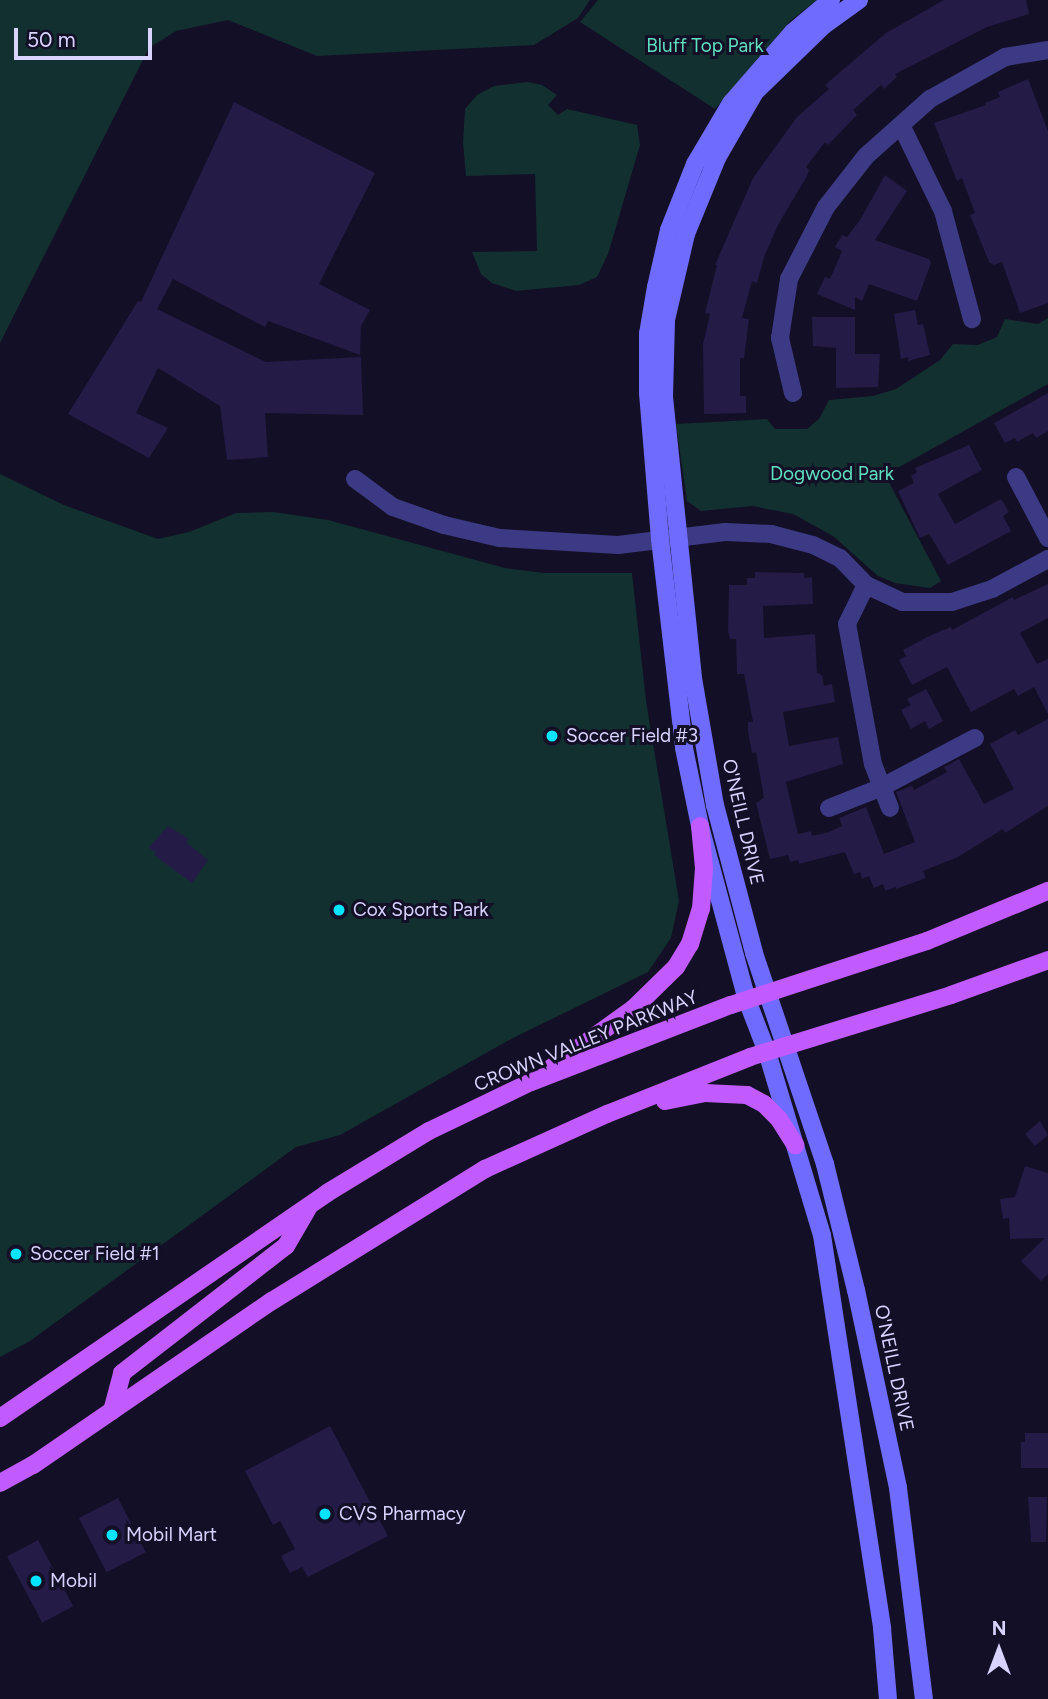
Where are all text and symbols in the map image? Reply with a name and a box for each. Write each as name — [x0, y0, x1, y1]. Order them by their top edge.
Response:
scale bar — [18, 14, 156, 58]
text: 50 m — [27, 27, 76, 52]
park label: Bluff Top Park — [646, 35, 764, 57]
park label: Dogwood Park — [770, 463, 894, 485]
place label: Soccer Field #3 — [566, 725, 698, 747]
marker: Soccer Field #3 — [544, 728, 560, 744]
street label: O'NEILL DRIVE — [717, 757, 769, 887]
place label: Cox Sports Park — [353, 899, 489, 921]
marker: Cox Sports Park — [331, 902, 347, 918]
street label: CROWN VALLEY PARKWAY — [471, 986, 701, 1096]
place label: Soccer Field #1 — [30, 1243, 160, 1265]
marker: Soccer Field #1 — [8, 1246, 24, 1262]
street label: O'NEILL DRIVE — [869, 1303, 919, 1433]
place label: CVS Pharmacy — [339, 1503, 466, 1525]
marker: CVS Pharmacy — [317, 1506, 333, 1522]
place label: Mobil Mart — [126, 1524, 217, 1546]
marker: Mobil Mart — [104, 1527, 120, 1543]
place label: Mobil — [50, 1570, 97, 1592]
marker: Mobil — [28, 1573, 44, 1589]
north arrow — [964, 1615, 1034, 1685]
text: N — [992, 1617, 1006, 1640]

